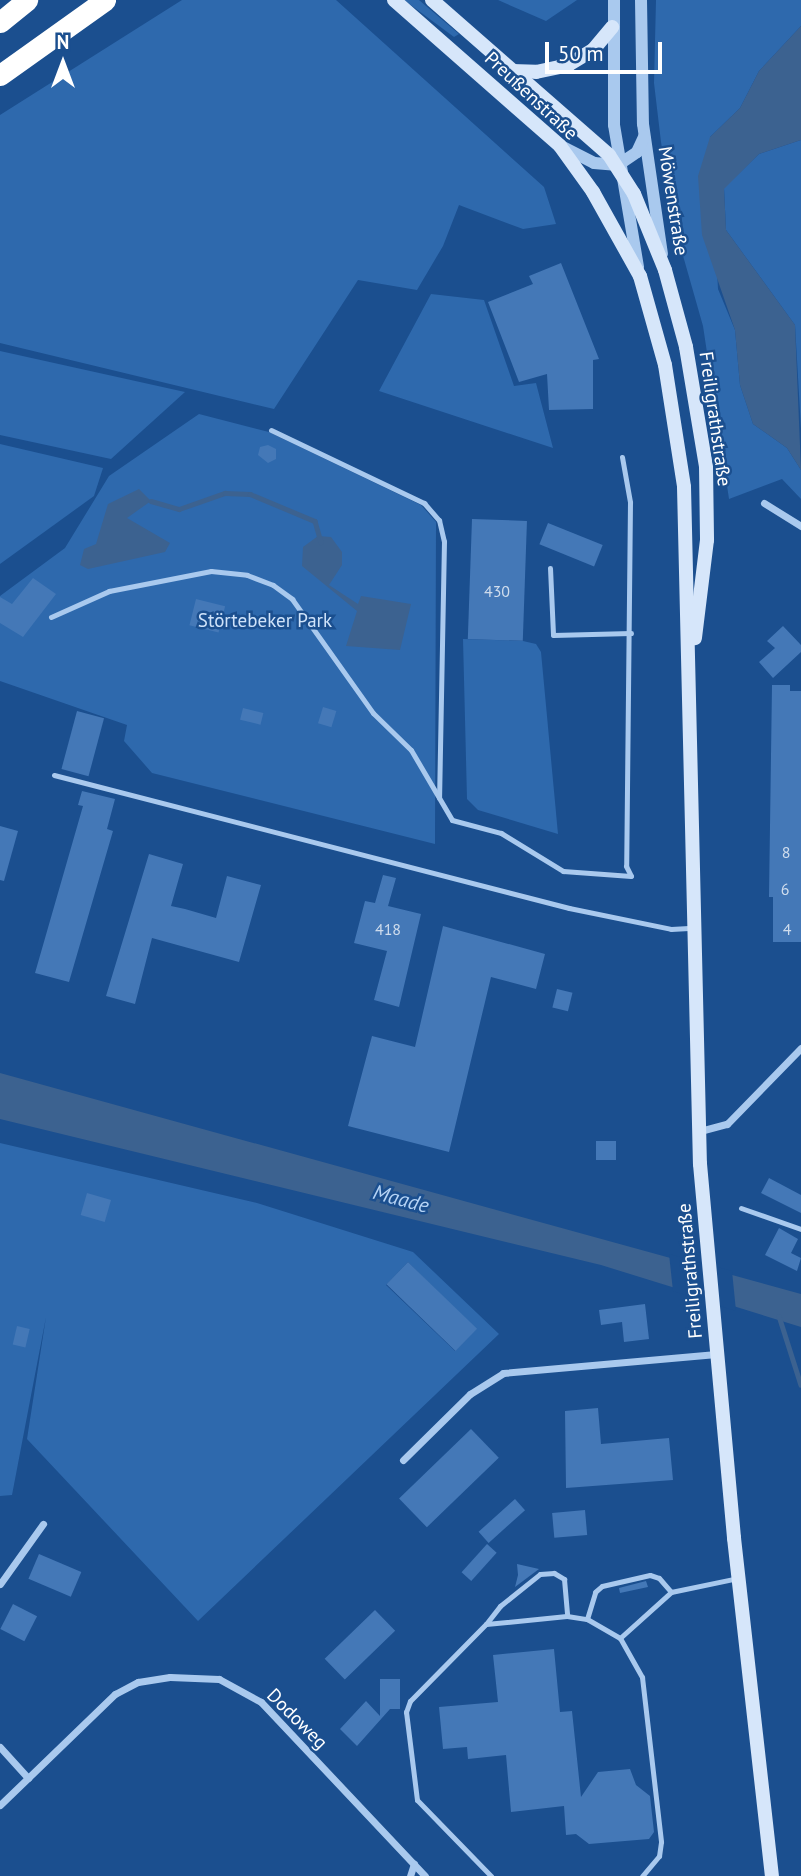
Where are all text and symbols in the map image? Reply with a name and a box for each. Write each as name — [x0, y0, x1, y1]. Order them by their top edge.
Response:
north arrow — [28, 28, 98, 98]
scale bar — [549, 28, 666, 72]
text: N — [57, 30, 69, 54]
text: 50 m — [558, 40, 604, 67]
street label: Preußenstraße — [480, 47, 582, 145]
street label: Möwenstraße — [653, 145, 693, 257]
street label: Freiligrathstraße — [694, 350, 736, 488]
house number: 430 — [484, 581, 510, 601]
park label: Störtebeker Park — [198, 610, 332, 632]
house number: 8 — [782, 842, 790, 862]
house number: 6 — [781, 879, 789, 899]
house number: 418 — [375, 919, 401, 939]
house number: 4 — [783, 919, 791, 939]
water label: Maade — [370, 1179, 432, 1219]
street label: Freiligrathstraße — [673, 1202, 707, 1340]
street label: Dodoweg — [262, 1684, 332, 1754]

